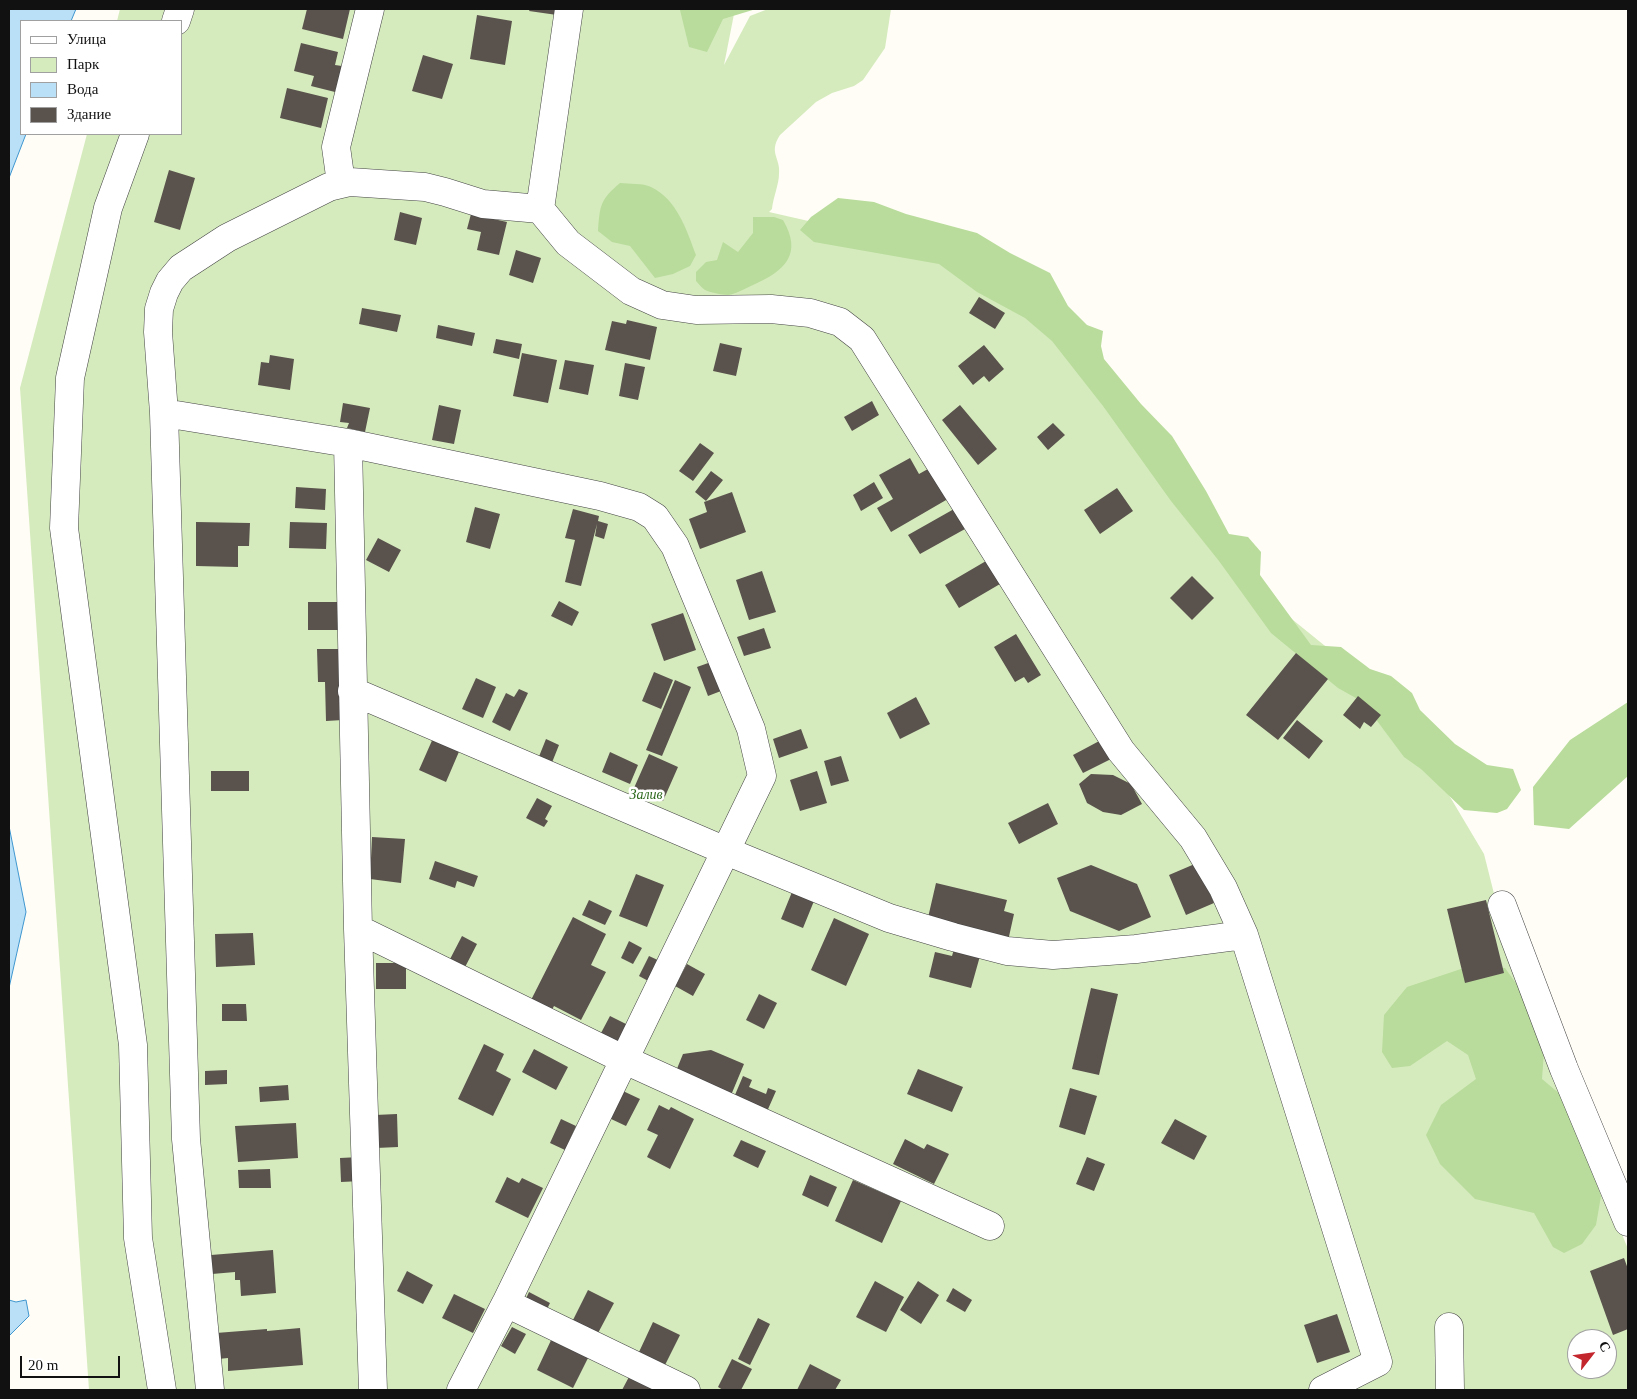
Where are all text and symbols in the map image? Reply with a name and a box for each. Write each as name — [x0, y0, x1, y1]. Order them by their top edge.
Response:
legend — [20, 20, 182, 135]
text: Улица — [67, 31, 106, 47]
text: Парк — [67, 56, 99, 72]
text: Вода — [67, 81, 98, 97]
text: Здание — [67, 106, 111, 122]
park label: Залив — [629, 787, 663, 803]
north arrow — [1567, 1329, 1617, 1379]
text: С — [1596, 1339, 1614, 1355]
scale bar — [22, 1346, 122, 1378]
text: 20 m — [28, 1357, 58, 1373]

